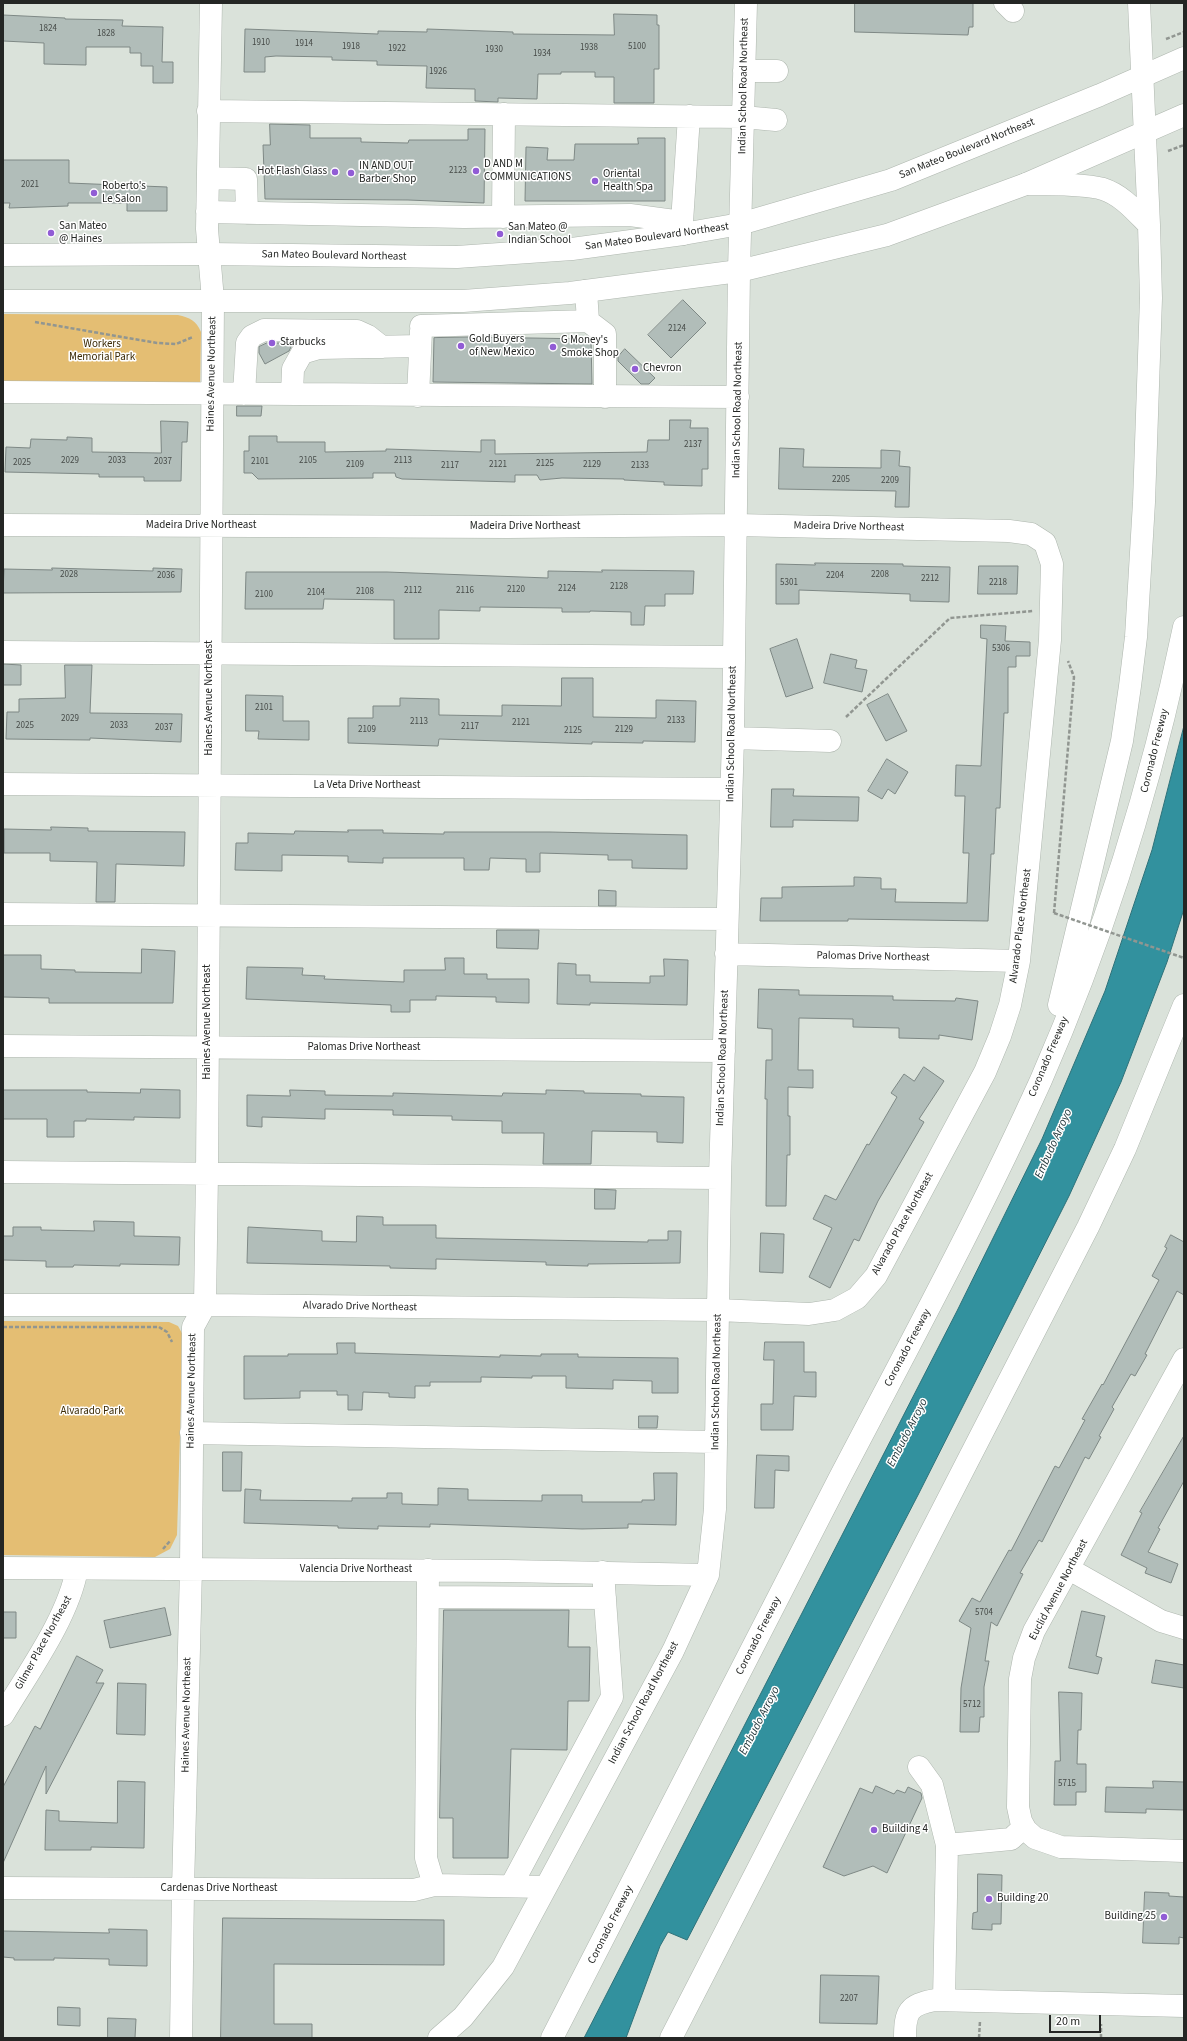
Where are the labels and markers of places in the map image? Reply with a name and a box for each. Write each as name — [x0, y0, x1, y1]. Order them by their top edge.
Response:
place label: D AND M COMMUNICATIONS — [484, 158, 571, 184]
place label: IN AND OUT Barber Shop — [359, 160, 416, 186]
place label: Hot Flash Glass — [257, 165, 327, 179]
marker: D AND M COMMUNICATIONS — [471, 166, 481, 176]
marker: Hot Flash Glass — [330, 167, 340, 177]
marker: IN AND OUT Barber Shop — [346, 168, 356, 178]
place label: Oriental Health Spa — [603, 168, 653, 194]
marker: Oriental Health Spa — [590, 176, 600, 186]
place label: Roberto's Le Salon — [102, 180, 146, 206]
marker: Roberto's Le Salon — [89, 188, 99, 198]
place label: San Mateo @ Haines — [59, 220, 107, 246]
place label: San Mateo @ Indian School — [508, 221, 571, 247]
marker: San Mateo @ Haines — [46, 228, 56, 238]
marker: San Mateo @ Indian School — [495, 229, 505, 239]
place label: Gold Buyers of New Mexico — [469, 333, 535, 359]
place label: G Money's Smoke Shop — [561, 334, 619, 360]
place label: Starbucks — [280, 336, 326, 350]
marker: Starbucks — [267, 338, 277, 348]
marker: Gold Buyers of New Mexico — [456, 341, 466, 351]
marker: G Money's Smoke Shop — [548, 342, 558, 352]
place label: Chevron — [643, 362, 682, 376]
marker: Chevron — [630, 364, 640, 374]
place label: Building 4 — [882, 1823, 928, 1837]
marker: Building 4 — [869, 1825, 879, 1835]
place label: Building 20 — [997, 1892, 1048, 1906]
marker: Building 20 — [984, 1894, 994, 1904]
place label: Building 25 — [1105, 1910, 1156, 1924]
marker: Building 25 — [1159, 1912, 1169, 1922]

